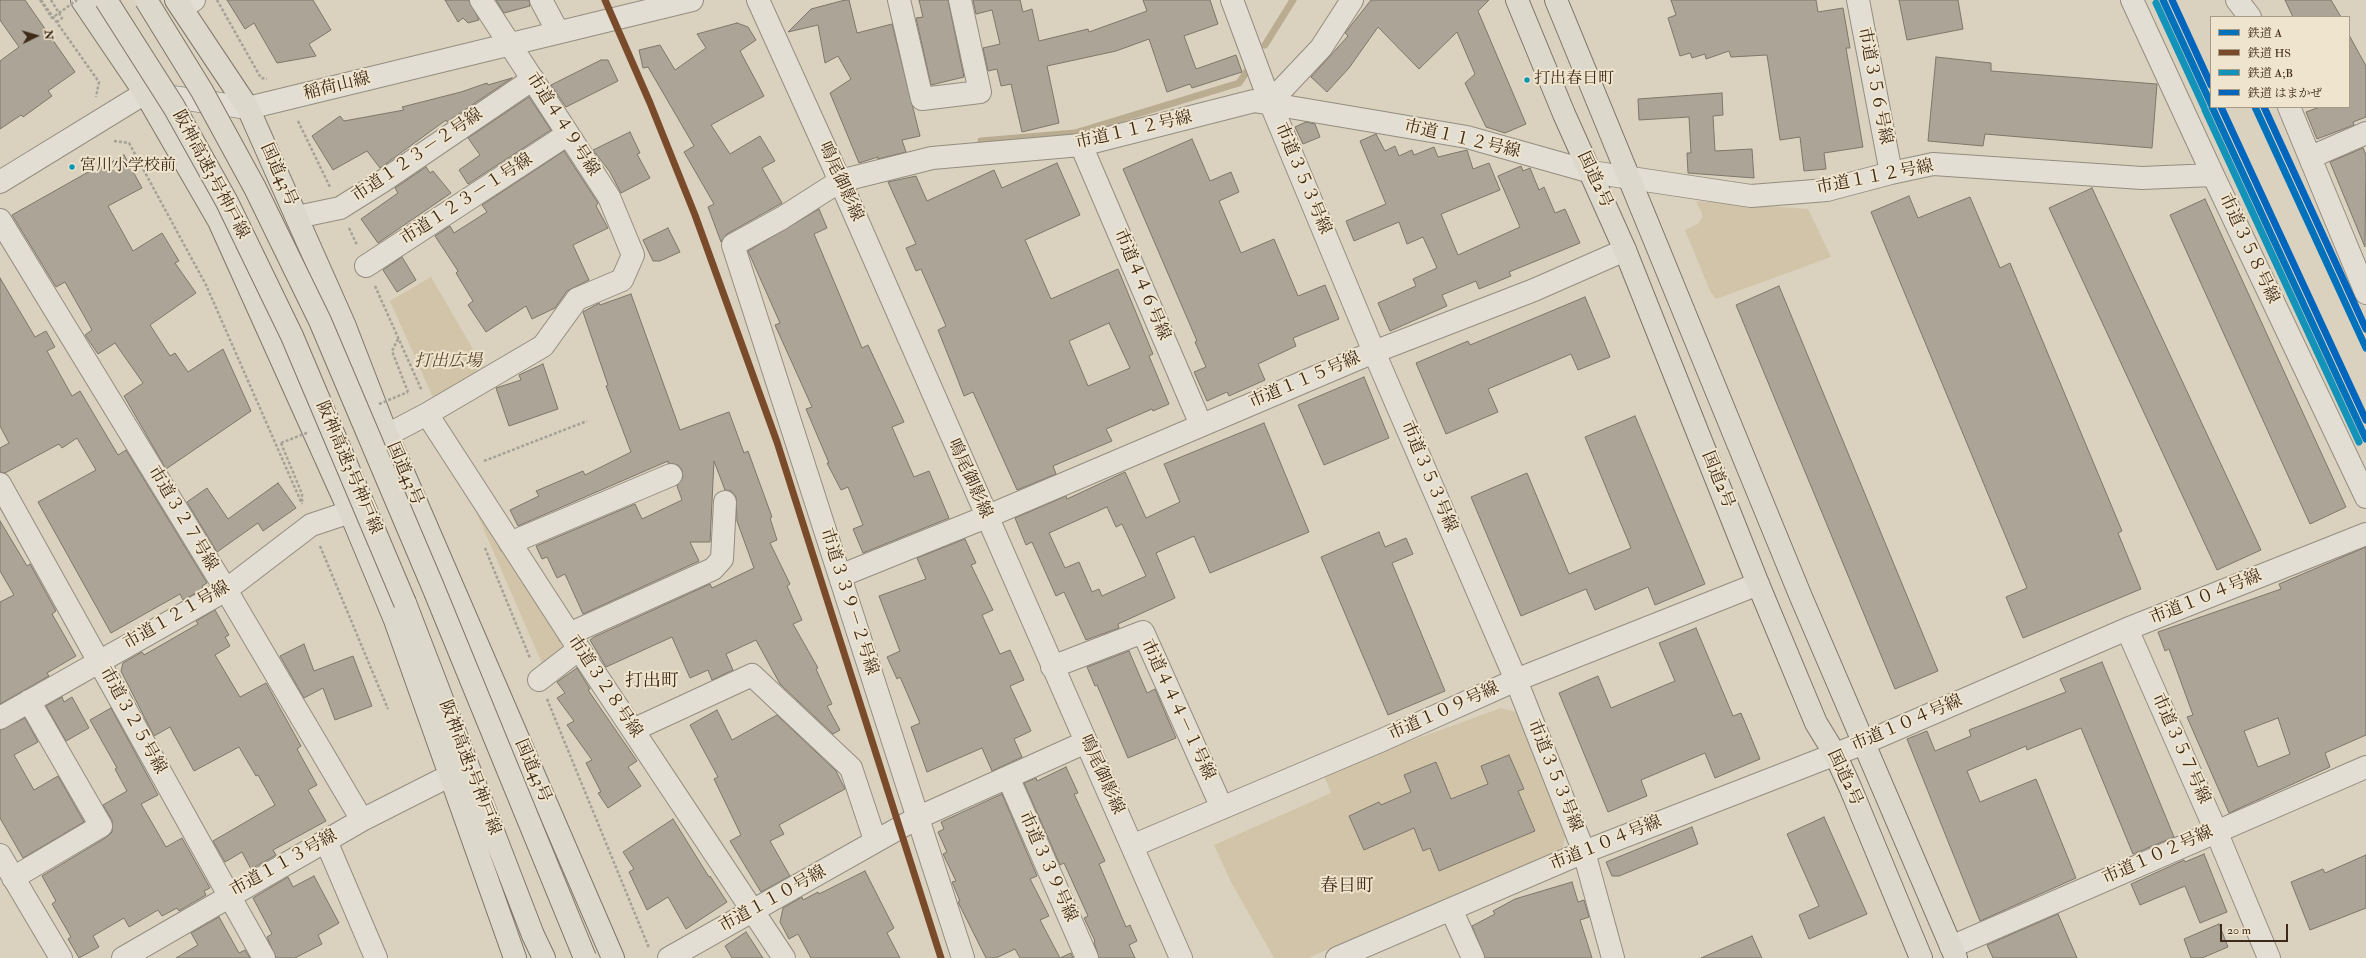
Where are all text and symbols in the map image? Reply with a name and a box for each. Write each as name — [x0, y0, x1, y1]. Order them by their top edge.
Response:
north arrow — [16, 16, 56, 56]
legend — [2210, 16, 2350, 108]
street label: 市道３５６号線 — [1853, 26, 1895, 146]
text: 鉄道 A — [2248, 26, 2282, 41]
text: N — [42, 29, 55, 40]
text: 鉄道 HS — [2248, 46, 2291, 61]
text: 鉄道 A;B — [2248, 66, 2293, 81]
street label: 稲荷山線 — [302, 69, 372, 105]
street label: 市道４４９号線 — [521, 70, 603, 180]
place label: 打出春日町 — [1534, 70, 1614, 90]
marker: 打出春日町 — [1522, 75, 1532, 85]
text: 鉄道 はまかぜ — [2248, 86, 2323, 101]
street label: 市道１２３－２号線 — [349, 105, 487, 207]
street label: 阪神高速3号神戸線 — [168, 107, 252, 243]
street label: 市道１１２号線 — [1074, 108, 1194, 154]
street label: 市道１１２号線 — [1402, 117, 1522, 163]
street label: 市道３５３号線 — [1269, 120, 1335, 238]
street label: 鳴尾御影線 — [813, 139, 867, 225]
street label: 国道43号 — [255, 140, 301, 210]
street label: 国道2号 — [1572, 149, 1616, 211]
street label: 市道１２３－１号線 — [397, 150, 537, 250]
place label: 宮川小学校前 — [80, 157, 176, 177]
street label: 市道１１２号線 — [1815, 157, 1935, 199]
marker: 宮川小学校前 — [67, 162, 77, 172]
street label: 市道３５８号線 — [2214, 191, 2282, 307]
street label: 市道４４６号線 — [1108, 226, 1174, 344]
street label: 市道１１５号線 — [1246, 348, 1364, 414]
park label: 打出広場 — [414, 352, 482, 372]
street label: 阪神高速3号神戸線 — [311, 398, 385, 538]
street label: 市道３５３号線 — [1395, 418, 1461, 536]
street label: 鳴尾御影線 — [942, 436, 996, 522]
street label: 国道43号 — [382, 439, 426, 509]
street label: 国道2号 — [1696, 449, 1738, 511]
street label: 市道３２７号線 — [143, 463, 221, 575]
street label: 市道３３９－２号線 — [815, 526, 881, 678]
street label: 市道１０４号線 — [2147, 566, 2265, 630]
street label: 市道１２１号線 — [120, 577, 234, 655]
street label: 市道３２８号線 — [562, 632, 646, 742]
street label: 市道４４４－１号線 — [1135, 636, 1219, 784]
street label: 市道３２５号線 — [94, 664, 170, 778]
district label: 打出町 — [625, 671, 679, 693]
street label: 市道１０９号線 — [1385, 678, 1503, 746]
street label: 市道３５７号線 — [2146, 690, 2214, 808]
street label: 市道１０４号線 — [1848, 691, 1966, 757]
street label: 阪神高速3号神戸線 — [434, 698, 504, 838]
street label: 市道３５３号線 — [1522, 717, 1586, 835]
street label: 鳴尾御影線 — [1074, 732, 1128, 818]
street label: 国道43号 — [510, 736, 554, 806]
street label: 国道2号 — [1822, 747, 1866, 809]
street label: 市道３３９号線 — [1013, 808, 1081, 926]
street label: 市道１０４号線 — [1547, 812, 1665, 876]
street label: 市道１０２号線 — [2099, 822, 2217, 890]
street label: 市道１１３号線 — [227, 826, 341, 902]
street label: 市道１１０号線 — [716, 862, 830, 938]
district label: 春日町 — [1320, 876, 1374, 898]
scale bar — [2222, 916, 2290, 942]
text: 20 m — [2227, 923, 2251, 938]

